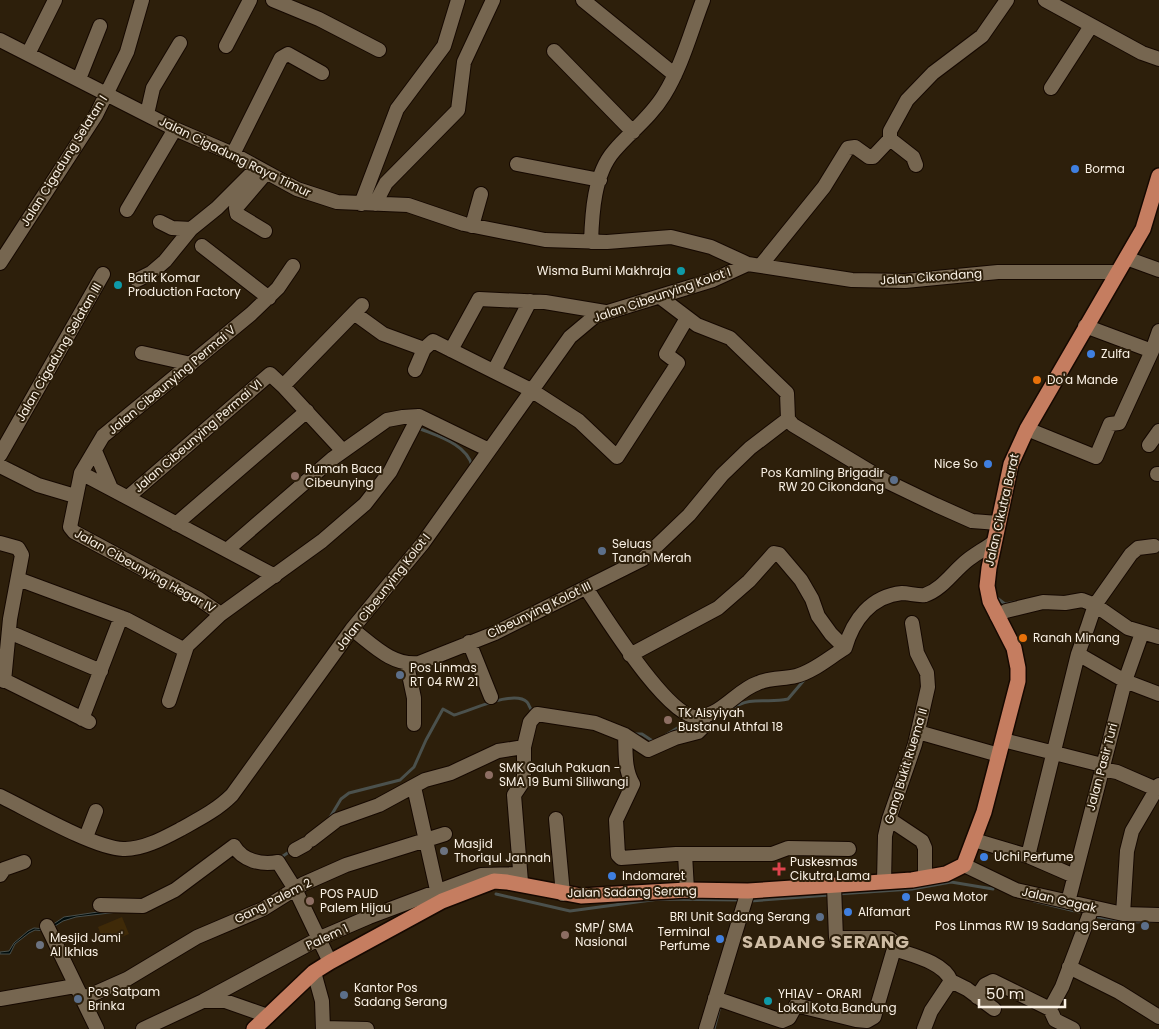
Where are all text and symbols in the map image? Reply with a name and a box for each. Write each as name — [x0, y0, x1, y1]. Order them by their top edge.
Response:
street label: Jalan Cigadung Selatan I — [16, 92, 111, 229]
street label: Jalan Cigadung Raya Timur — [156, 112, 315, 201]
place label: Borma — [1085, 160, 1125, 177]
marker: Borma — [1069, 163, 1081, 175]
place label: Wisma Bumi Makhraja — [537, 262, 671, 279]
street label: Jalan Cibeunying Kolot I — [591, 263, 733, 326]
street label: Jalan Cikondang — [879, 264, 983, 289]
marker: Wisma Bumi Makhraja — [675, 265, 687, 277]
place label: Batik Komar Production Factory — [128, 269, 241, 300]
street label: Jalan Cigadung Selatan III — [12, 279, 105, 424]
marker: Batik Komar Production Factory — [112, 279, 124, 291]
street label: Jalan Cibeunying Permai V — [104, 321, 239, 438]
place label: Zulfa — [1101, 345, 1130, 362]
marker: Zulfa — [1085, 348, 1097, 360]
place label: Do'a Mande — [1047, 371, 1118, 388]
marker: Do'a Mande — [1031, 374, 1043, 386]
street label: Jalan Cibeunying Permai VI — [130, 375, 265, 496]
street label: Jalan Cikutra Barat — [980, 452, 1023, 568]
place label: Nice So — [934, 455, 978, 472]
marker: Nice So — [982, 458, 994, 470]
place label: Rumah Baca Cibeunying — [305, 460, 382, 491]
place label: Pos Kamling Brigadir RW 20 Cikondang — [761, 464, 885, 495]
marker: Rumah Baca Cibeunying — [289, 470, 301, 482]
marker: Pos Kamling Brigadir RW 20 Cikondang — [888, 474, 900, 486]
street label: Jalan Cibeunying Hegar IV — [72, 525, 219, 617]
street label: Jalan Cibeunying Kolot I — [331, 530, 434, 654]
place label: Seluas Tanah Merah — [612, 535, 691, 566]
marker: Seluas Tanah Merah — [596, 545, 608, 557]
street label: Cibeunying Kolot III — [484, 577, 594, 642]
place label: Ranah Minang — [1033, 629, 1120, 646]
marker: Ranah Minang — [1017, 632, 1029, 644]
place label: Pos Linmas RT 04 RW 21 — [410, 659, 478, 690]
marker: Pos Linmas RT 04 RW 21 — [394, 669, 406, 681]
place label: TK Aisyiyah Bustanul Athfal 18 — [678, 704, 783, 735]
street label: Gang Bukit Ruema II — [880, 706, 931, 826]
marker: TK Aisyiyah Bustanul Athfal 18 — [662, 714, 674, 726]
street label: Jalan Pasir Turi — [1082, 721, 1121, 813]
place label: SMK Galuh Pakuan - SMA 19 Bumi Siliwangi — [499, 759, 628, 790]
marker: SMK Galuh Pakuan - SMA 19 Bumi Siliwangi — [483, 769, 495, 781]
place label: Masjid Thoriqul Jannah — [454, 835, 551, 866]
marker: Masjid Thoriqul Jannah — [438, 845, 450, 857]
place label: Uchi Perfume — [994, 848, 1074, 865]
marker: Uchi Perfume — [978, 851, 990, 863]
place label: Puskesmas Cikutra Lama — [790, 853, 870, 884]
marker: Puskesmas Cikutra Lama — [772, 862, 786, 876]
place label: Indomaret — [622, 867, 685, 884]
marker: Indomaret — [606, 870, 618, 882]
street label: Gang Palem 2 — [231, 874, 314, 927]
street label: Jalan Sadang Serang — [567, 882, 697, 901]
street label: Jalan Gagak — [1020, 883, 1099, 917]
place label: POS PAUD Palem Hijau — [320, 885, 391, 916]
place label: Dewa Motor — [916, 888, 988, 905]
marker: Dewa Motor — [900, 891, 912, 903]
marker: POS PAUD Palem Hijau — [304, 895, 316, 907]
place label: Alfamart — [858, 903, 910, 920]
marker: Alfamart — [842, 906, 854, 918]
place label: BRI Unit Sadang Serang — [670, 908, 810, 925]
marker: BRI Unit Sadang Serang — [814, 911, 826, 923]
place label: Pos Linmas RW 19 Sadang Serang — [935, 917, 1135, 934]
street label: Palem 1 — [303, 919, 351, 954]
place label: SMP/ SMA Nasional — [575, 919, 634, 950]
marker: Pos Linmas RW 19 Sadang Serang — [1139, 920, 1151, 932]
place label: Terminal Perfume — [658, 923, 710, 954]
place label: Mesjid Jami' Al Ikhlas — [50, 929, 123, 960]
marker: SMP/ SMA Nasional — [559, 929, 571, 941]
district label: SADANG SERANG — [742, 929, 910, 954]
marker: Terminal Perfume — [714, 933, 726, 945]
marker: Mesjid Jami' Al Ikhlas — [34, 939, 46, 951]
scale bar — [979, 976, 1065, 1008]
place label: Kantor Pos Sadang Serang — [354, 979, 447, 1010]
place label: Pos Satpam Brinka — [88, 983, 160, 1014]
text: 50 m — [986, 983, 1024, 1004]
place label: YH1AV - ORARI Lokal Kota Bandung — [778, 985, 897, 1016]
marker: Kantor Pos Sadang Serang — [338, 989, 350, 1001]
marker: Pos Satpam Brinka — [72, 993, 84, 1005]
marker: YH1AV - ORARI Lokal Kota Bandung — [762, 995, 774, 1007]

